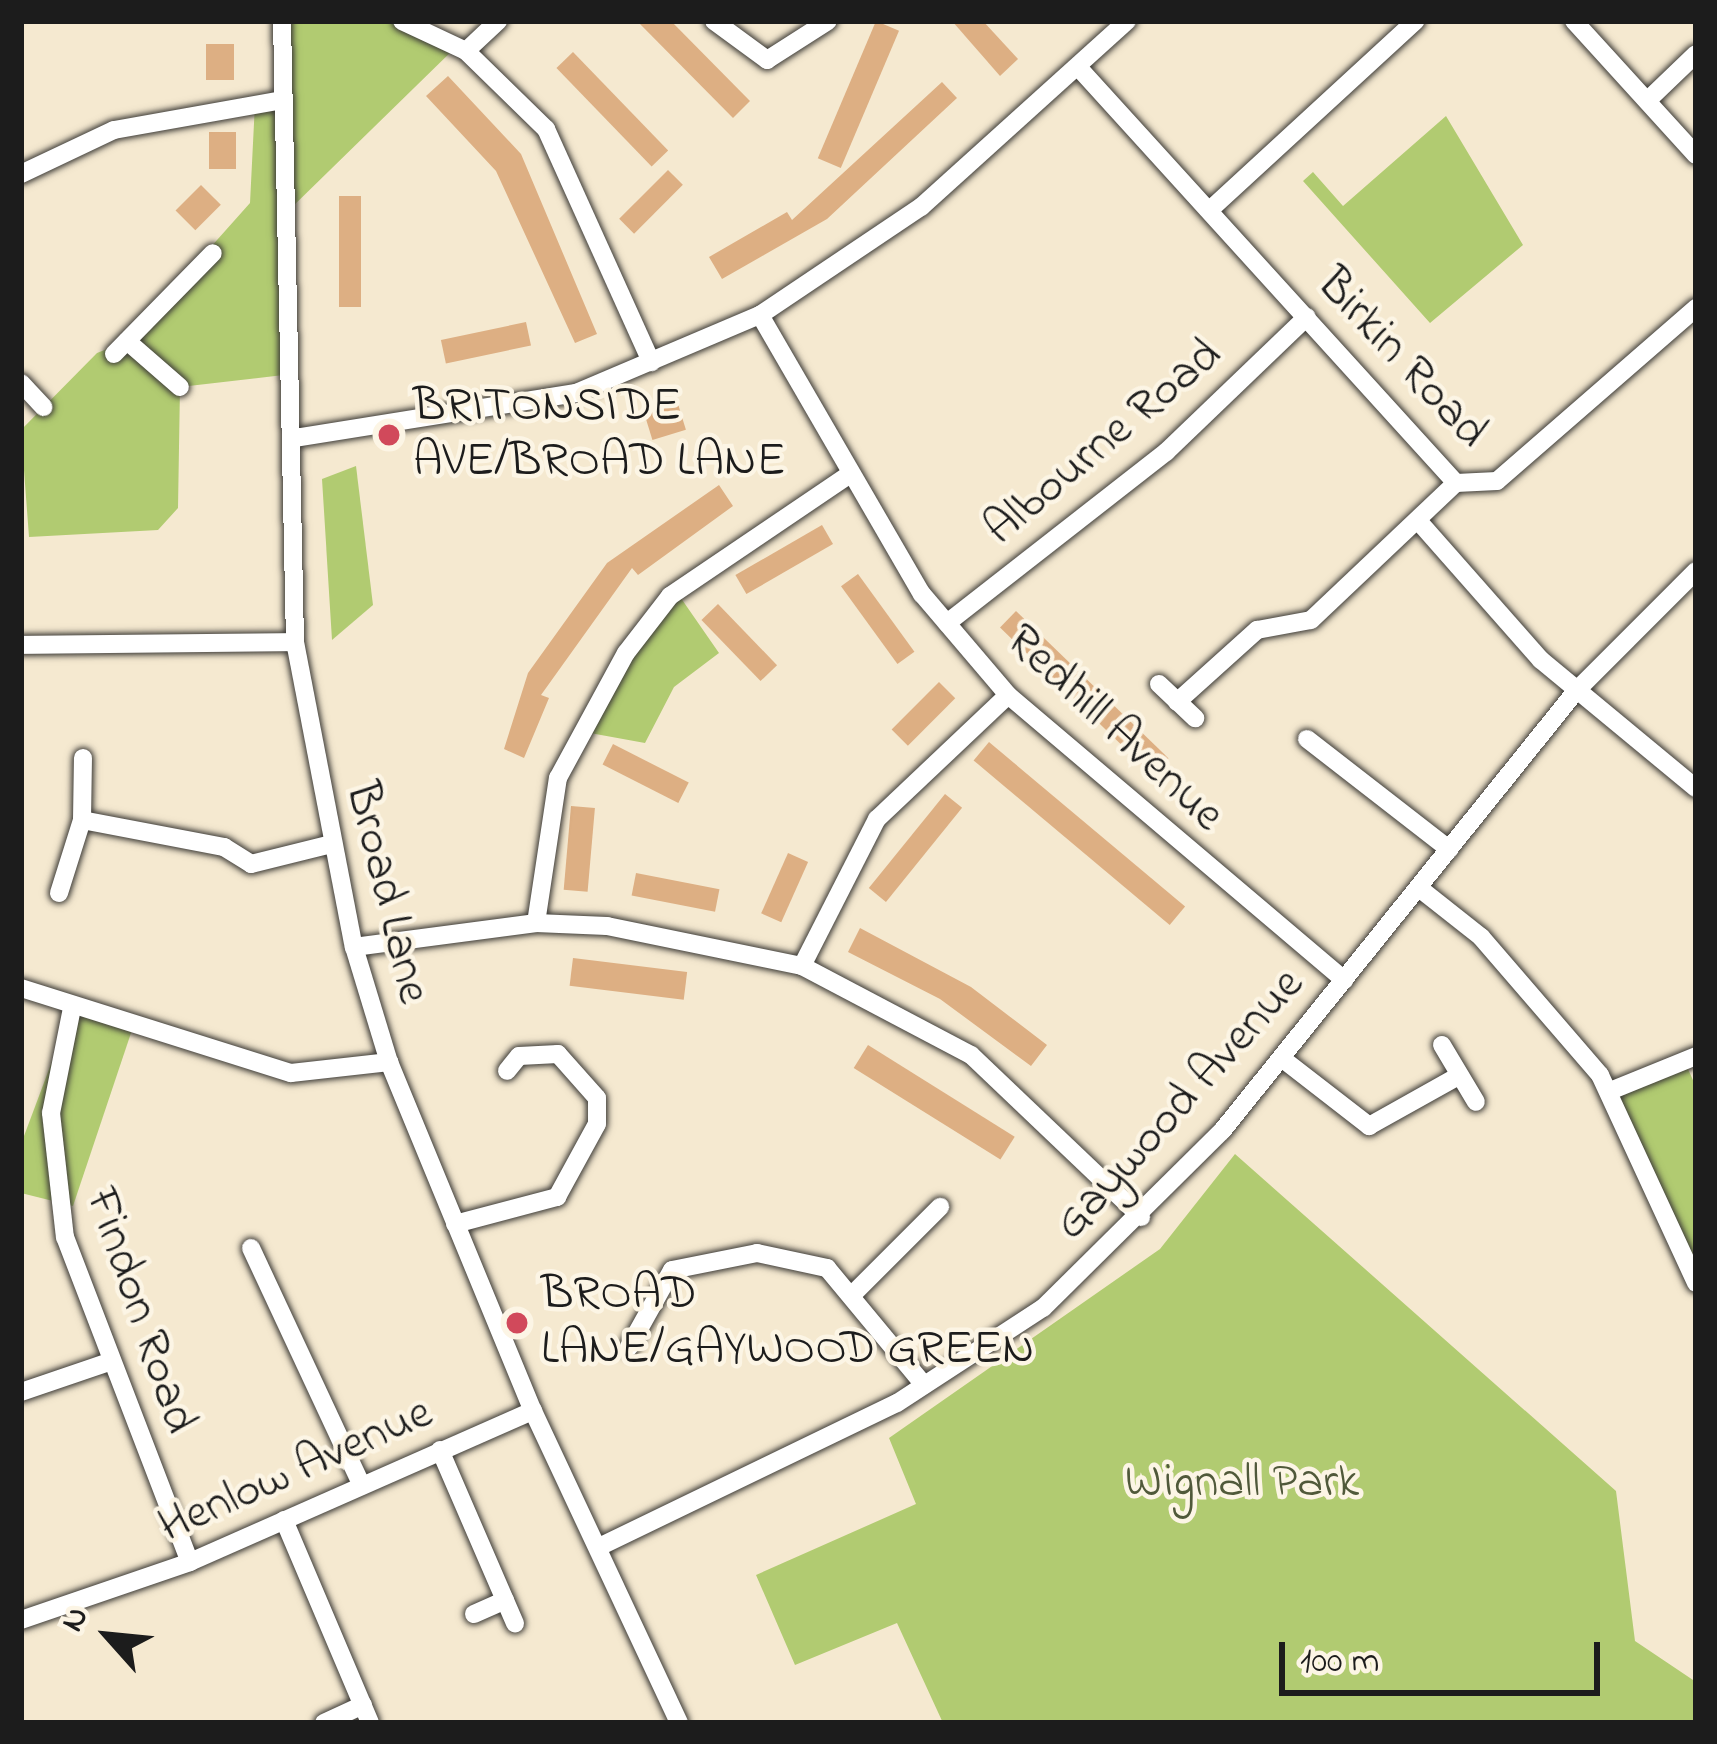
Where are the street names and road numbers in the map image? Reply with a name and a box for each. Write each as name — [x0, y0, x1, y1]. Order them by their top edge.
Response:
street label: Birkin Road — [1303, 257, 1499, 461]
street label: Albourne Road — [974, 327, 1234, 559]
street label: Redhill Avenue — [993, 613, 1235, 845]
street label: Broad Lane — [331, 776, 441, 1010]
street label: Gaywood Avenue — [1043, 957, 1317, 1253]
street label: Findon Road — [70, 1181, 208, 1441]
street label: Henlow Avenue — [150, 1385, 442, 1557]

